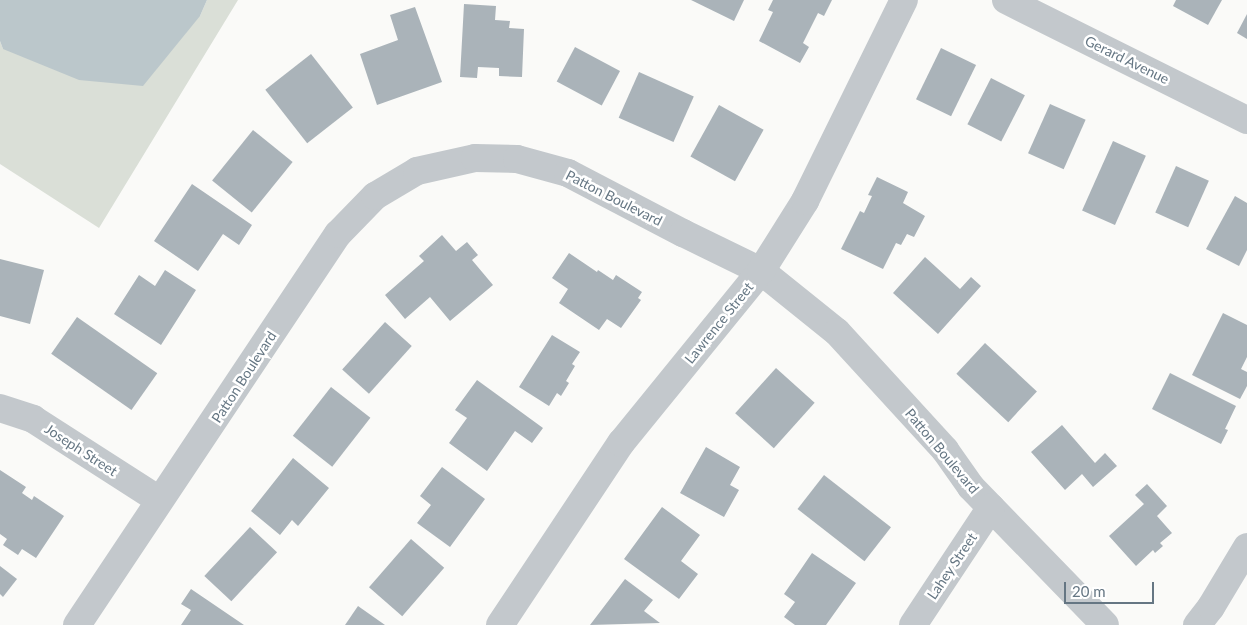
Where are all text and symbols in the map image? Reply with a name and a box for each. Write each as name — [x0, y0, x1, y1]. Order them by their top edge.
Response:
street label: Gerard Avenue — [1082, 32, 1172, 88]
street label: Patton Boulevard — [563, 166, 665, 230]
street label: Lawrence Street — [681, 279, 757, 367]
street label: Patton Boulevard — [208, 328, 280, 426]
street label: Patton Boulevard — [902, 405, 982, 497]
street label: Joseph Street — [42, 420, 120, 480]
street label: Lahey Street — [924, 529, 980, 603]
scale bar — [1067, 572, 1157, 604]
text: 20 m — [1072, 582, 1106, 600]

